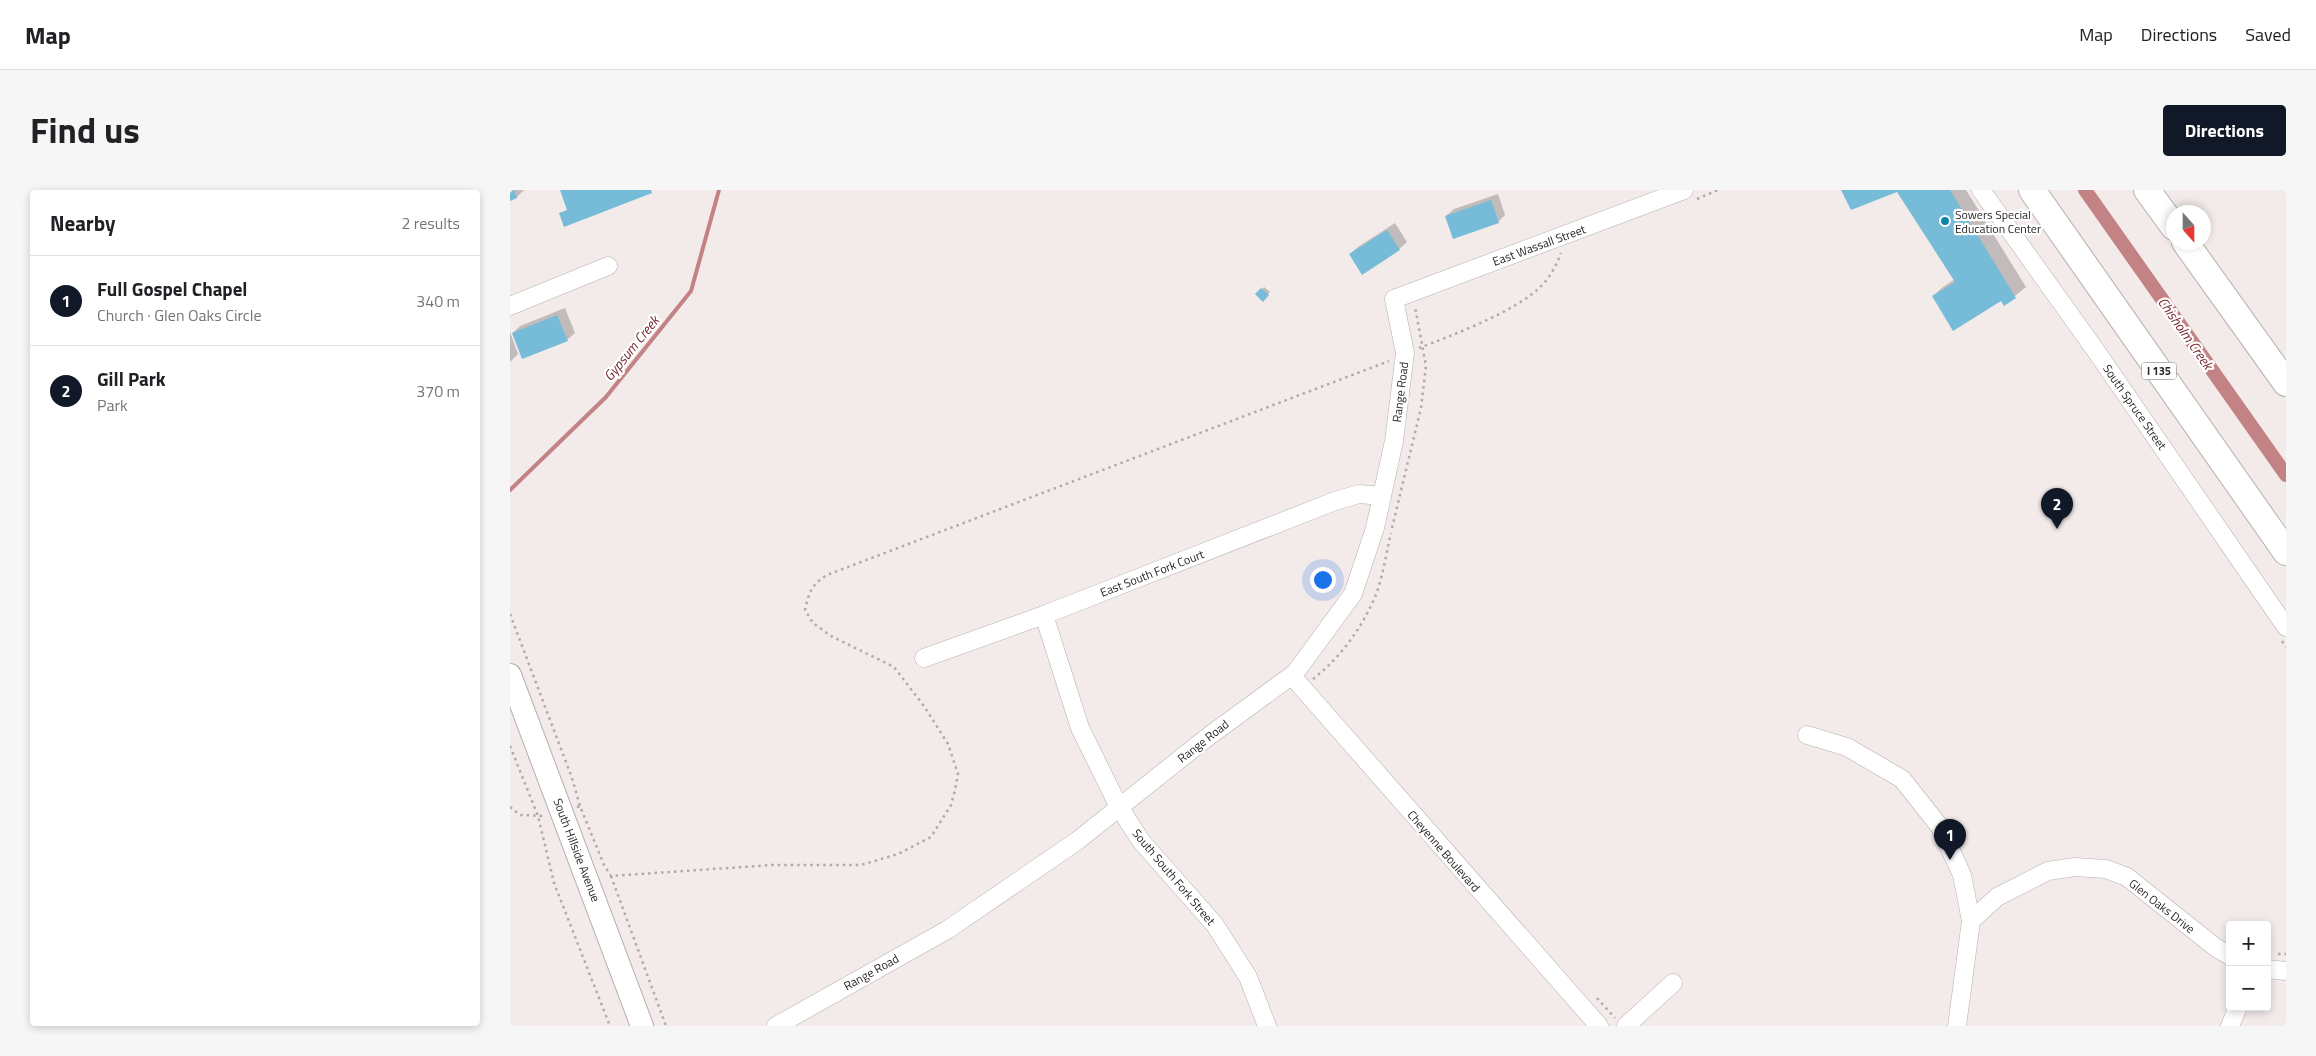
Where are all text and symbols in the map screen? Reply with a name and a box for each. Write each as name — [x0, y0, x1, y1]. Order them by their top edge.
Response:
text: Map — [25, 17, 71, 53]
text: Map — [2079, 21, 2113, 48]
text: Directions — [2141, 21, 2217, 48]
text: Saved — [2245, 21, 2291, 48]
text: Find us — [30, 103, 140, 157]
button: Directions — [2163, 105, 2286, 156]
place label: Sowers Special Education Center — [1955, 205, 2041, 238]
north arrow — [2166, 205, 2211, 250]
text: Nearby — [50, 207, 115, 239]
text: 2 results — [401, 211, 460, 235]
marker: Sowers Special Education Center — [1939, 215, 1951, 227]
street label: East Wassall Street — [1490, 219, 1589, 271]
text: Full Gospel Chapel — [97, 274, 248, 303]
text: 1 — [62, 289, 70, 313]
text: 340 m — [416, 289, 460, 313]
water label: Chisholm Creek — [2153, 292, 2220, 375]
text: Church · Glen Oaks Circle — [97, 303, 262, 327]
water label: Gypsum Creek — [598, 309, 665, 385]
street label: South Spruce Street — [2098, 360, 2172, 454]
street label: Range Road — [1387, 361, 1413, 423]
road number: I 135 — [2142, 362, 2176, 380]
text: Gill Park — [97, 364, 166, 393]
text: 2 — [62, 379, 70, 403]
text: 370 m — [416, 379, 460, 403]
text: Park — [97, 393, 128, 417]
pin: 2 — [2041, 488, 2073, 529]
street label: East South Fork Court — [1097, 544, 1208, 602]
your location — [1310, 567, 1336, 593]
street label: Range Road — [1173, 715, 1233, 767]
street label: South Hillside Avenue — [548, 795, 606, 905]
street label: Cheyenne Boulevard — [1403, 806, 1485, 896]
pin: 1 — [1934, 819, 1966, 860]
street label: South South Fork Street — [1128, 825, 1221, 930]
street label: Glen Oaks Drive — [2125, 874, 2199, 938]
map controls — [2226, 921, 2271, 1011]
button: + — [2226, 921, 2271, 966]
street label: Range Road — [840, 949, 902, 995]
button: − — [2226, 966, 2271, 1011]

